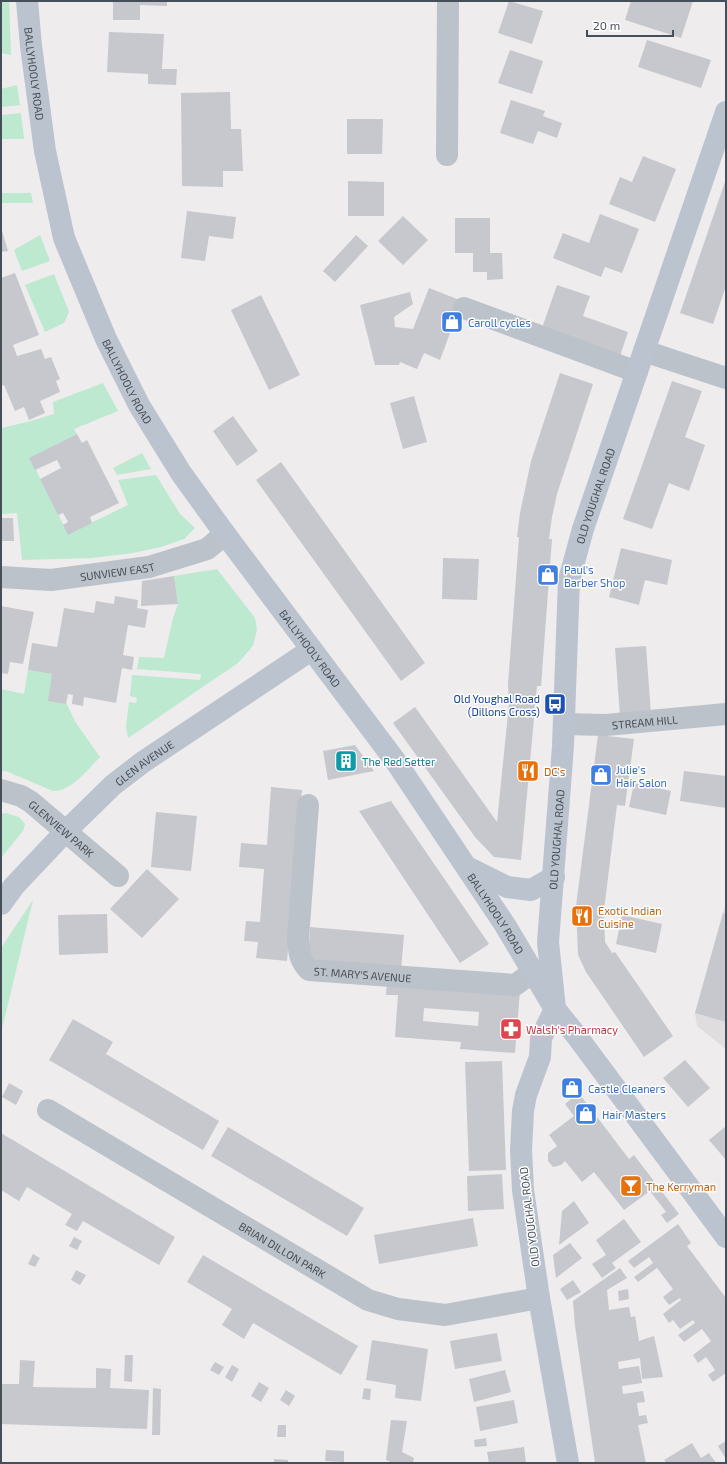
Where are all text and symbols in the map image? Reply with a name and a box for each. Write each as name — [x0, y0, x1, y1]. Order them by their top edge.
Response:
scale bar — [587, 12, 673, 38]
text: 20 m — [593, 18, 620, 32]
street label: BALLYHOOLY ROAD — [23, 26, 47, 121]
shop icon: Caroll cycles — [439, 309, 465, 335]
place label: Caroll cycles — [468, 316, 531, 329]
street label: BALLYHOOLY ROAD — [100, 337, 155, 426]
street label: OLD YOUGHAL ROAD — [573, 446, 617, 545]
street label: SUNVIEW EAST — [79, 559, 157, 583]
shop icon: Paul's Barber Shop — [535, 562, 561, 588]
place label: Paul's Barber Shop — [564, 563, 625, 589]
street label: BALLYHOOLY ROAD — [277, 607, 344, 689]
bus stop icon: Old Youghal Road (Dillons Cross) — [542, 691, 568, 717]
place label: Old Youghal Road (Dillons Cross) — [454, 692, 540, 718]
street label: STREAM HILL — [611, 712, 679, 731]
street label: GLEN AVENUE — [112, 737, 176, 788]
building icon: The Red Setter — [333, 748, 359, 774]
place label: The Red Setter — [362, 755, 436, 768]
restaurant icon: DC's — [515, 758, 541, 784]
shop icon: Julie's Hair Salon — [588, 762, 614, 788]
place label: Julie's Hair Salon — [616, 763, 667, 789]
place label: DC's — [544, 765, 566, 778]
street label: OLD YOUGHAL ROAD — [546, 789, 566, 890]
street label: GLENVIEW PARK — [27, 797, 97, 860]
street label: BALLYHOOLY ROAD — [465, 870, 527, 956]
restaurant icon: Exotic Indian Cuisine — [569, 903, 595, 929]
place label: Exotic Indian Cuisine — [598, 904, 662, 930]
street label: ST. MARY'S AVENUE — [314, 964, 412, 984]
pharmacy icon: Walsh's Pharmacy — [498, 1016, 524, 1042]
place label: Walsh's Pharmacy — [526, 1023, 618, 1036]
shop icon: Castle Cleaners — [559, 1075, 585, 1101]
place label: Castle Cleaners — [588, 1082, 666, 1095]
shop icon: Hair Masters — [573, 1101, 599, 1127]
place label: Hair Masters — [602, 1108, 667, 1121]
street label: OLD YOUGHAL ROAD — [516, 1166, 542, 1268]
bar icon: The Kerryman — [618, 1173, 644, 1199]
place label: The Kerryman — [646, 1180, 716, 1193]
street label: BRIAN DILLON PARK — [237, 1219, 329, 1280]

